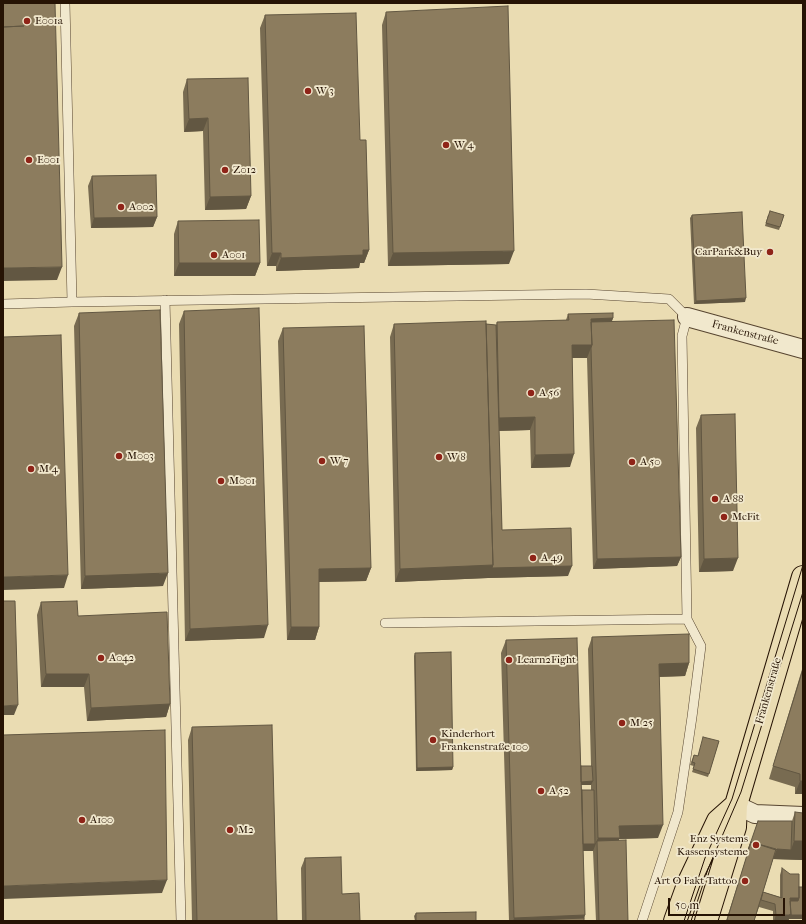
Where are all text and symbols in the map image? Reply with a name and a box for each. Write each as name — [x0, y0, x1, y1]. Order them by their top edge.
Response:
place label: E001a — [35, 14, 63, 28]
marker: E001a — [22, 16, 32, 26]
place label: W 3 — [316, 84, 334, 98]
marker: W 3 — [303, 86, 313, 96]
place label: W 4 — [454, 138, 474, 152]
marker: W 4 — [441, 140, 451, 150]
place label: E001 — [37, 153, 60, 167]
marker: E001 — [24, 155, 34, 165]
place label: Z012 — [233, 163, 256, 177]
marker: Z012 — [220, 165, 230, 175]
place label: A002 — [129, 200, 154, 214]
marker: A002 — [116, 202, 126, 212]
place label: CarPark&Buy — [695, 245, 762, 259]
marker: CarPark&Buy — [765, 247, 775, 257]
place label: A001 — [222, 248, 245, 262]
marker: A001 — [209, 250, 219, 260]
street label: Frankenstraße — [710, 318, 780, 348]
place label: A 56 — [539, 386, 559, 400]
marker: A 56 — [526, 388, 536, 398]
place label: M003 — [127, 449, 154, 463]
place label: W 8 — [447, 450, 466, 464]
marker: M003 — [114, 451, 124, 461]
marker: W 8 — [434, 452, 444, 462]
place label: W 7 — [330, 454, 348, 468]
place label: A 50 — [640, 455, 660, 469]
marker: W 7 — [317, 456, 327, 466]
marker: A 50 — [627, 457, 637, 467]
place label: M 4 — [39, 462, 58, 476]
marker: M 4 — [26, 464, 36, 474]
place label: M001 — [229, 474, 255, 488]
marker: M001 — [216, 476, 226, 486]
place label: A 88 — [723, 492, 744, 506]
marker: A 88 — [710, 494, 720, 504]
place label: McFit — [732, 510, 760, 524]
marker: McFit — [719, 512, 729, 522]
place label: A 49 — [541, 551, 563, 565]
marker: A 49 — [528, 553, 538, 563]
place label: A042 — [109, 651, 134, 665]
marker: A042 — [96, 653, 106, 663]
place label: Learn2Fight — [517, 653, 576, 667]
marker: Learn2Fight — [504, 655, 514, 665]
street label: Frankenstraße — [753, 656, 785, 726]
place label: M 25 — [630, 716, 653, 730]
marker: M 25 — [617, 718, 627, 728]
place label: Kinderhort Frankenstraße 100 — [441, 727, 528, 753]
marker: Kinderhort Frankenstraße 100 — [428, 735, 438, 745]
place label: A 52 — [549, 784, 569, 798]
marker: A 52 — [536, 786, 546, 796]
place label: A100 — [90, 813, 113, 827]
marker: A100 — [77, 815, 87, 825]
place label: M2 — [238, 823, 254, 837]
marker: M2 — [225, 825, 235, 835]
place label: Enz Systems Kassensysteme — [677, 832, 748, 858]
marker: Enz Systems Kassensysteme — [751, 840, 761, 850]
place label: Art O Fakt Tattoo — [654, 874, 737, 888]
marker: Art O Fakt Tattoo — [740, 876, 750, 886]
scale bar — [670, 890, 787, 916]
text: 50 m — [675, 898, 699, 912]

